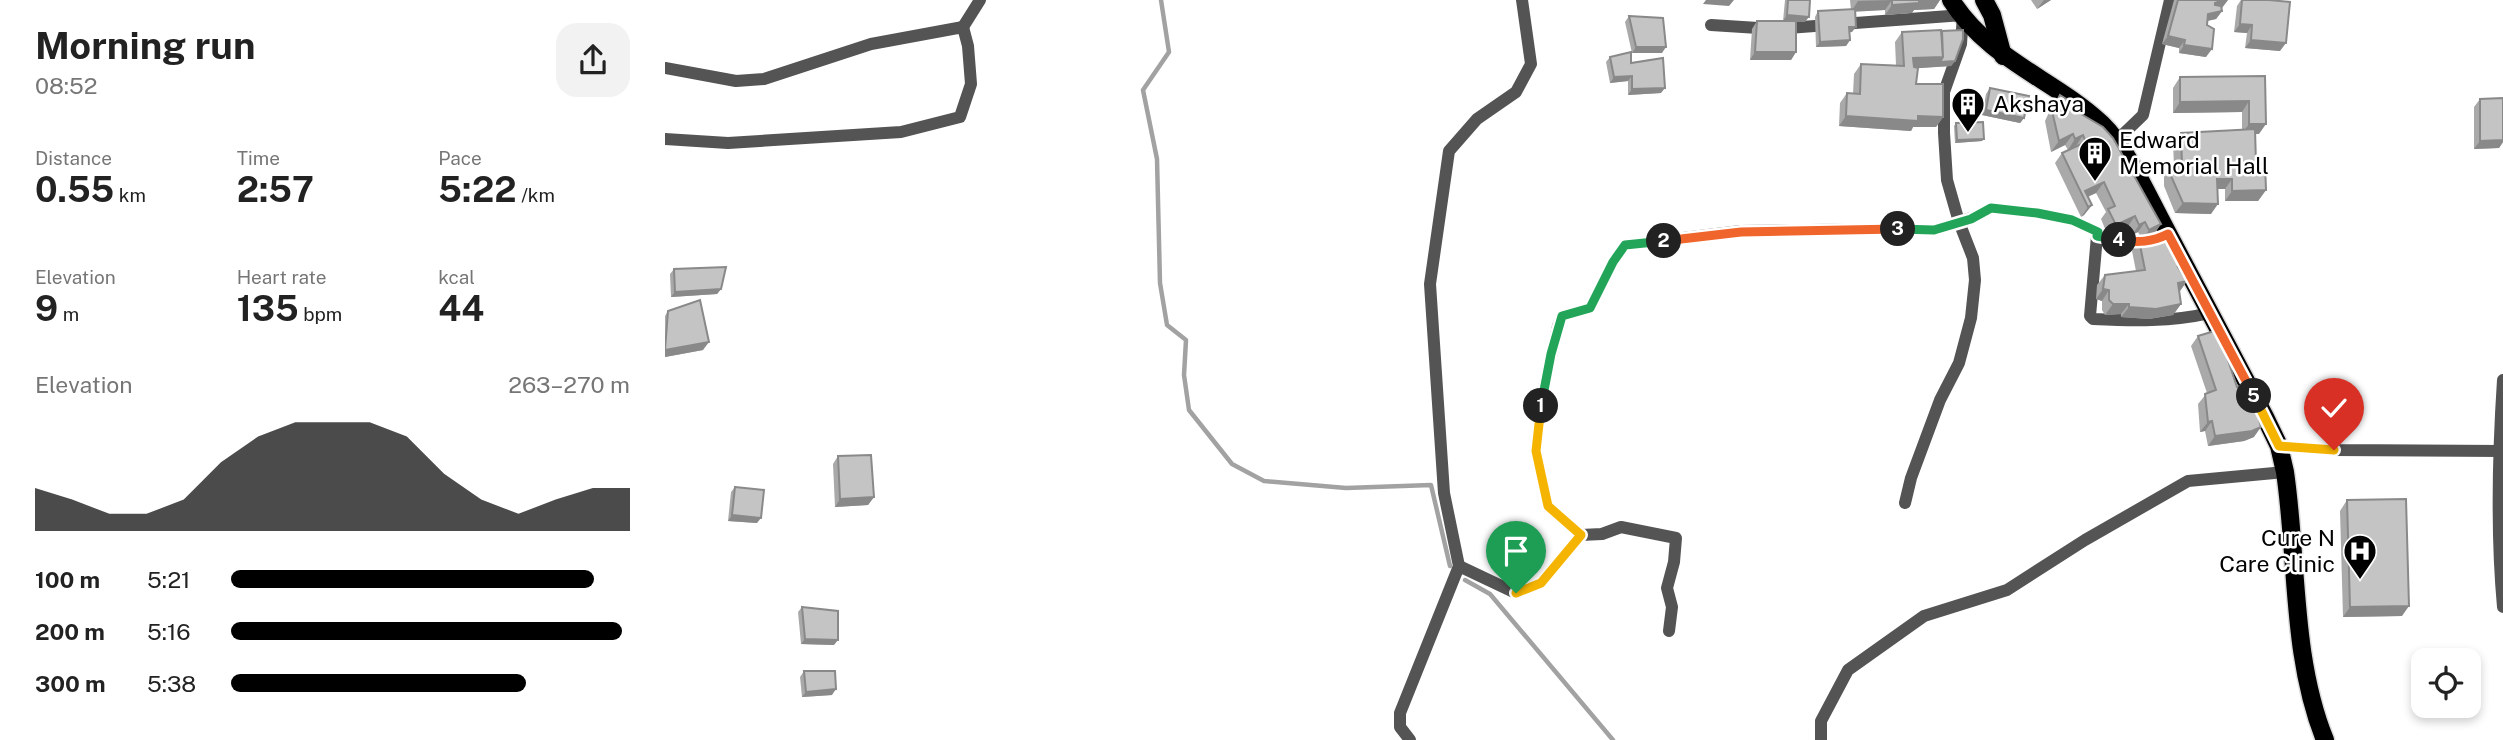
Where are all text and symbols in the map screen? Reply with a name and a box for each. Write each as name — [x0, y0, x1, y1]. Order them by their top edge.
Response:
text: Morning run — [35, 23, 256, 68]
button: share — [556, 23, 630, 97]
text: 08:52 — [35, 72, 97, 99]
building icon: Akshaya — [1949, 85, 1987, 134]
place label: Akshaya — [1993, 90, 2084, 117]
place label: Edward Memorial Hall — [2119, 126, 2269, 179]
building icon: Edward Memorial Hall — [2076, 134, 2114, 183]
text: Distance — [35, 147, 112, 169]
text: Time — [237, 147, 280, 169]
text: Pace — [438, 147, 482, 169]
text: 0.55 — [35, 169, 114, 210]
text: 2:57 — [237, 169, 314, 210]
text: 5:22 — [438, 169, 517, 210]
text: km — [114, 184, 146, 206]
text: /km — [517, 184, 555, 206]
pin: 3 — [1881, 212, 1915, 246]
text: 3 — [1891, 217, 1904, 239]
pin: 4 — [2101, 222, 2137, 258]
pin: 2 — [1647, 224, 1681, 258]
text: 4 — [2112, 228, 2125, 250]
text: 2 — [1657, 229, 1670, 251]
text: Elevation — [35, 266, 116, 288]
text: Heart rate — [237, 266, 326, 288]
text: kcal — [438, 266, 475, 288]
text: 9 — [35, 288, 58, 329]
text: 135 — [237, 288, 299, 329]
text: 44 — [438, 288, 484, 329]
text: m — [58, 303, 79, 325]
text: bpm — [299, 303, 342, 325]
text: Elevation — [35, 371, 133, 398]
text: 263–270 m — [508, 371, 630, 398]
pin: 5 — [2237, 378, 2271, 414]
pin — [2304, 378, 2364, 450]
text: 5 — [2247, 384, 2260, 406]
pin: 1 — [1523, 388, 1559, 424]
icon: check — [2315, 389, 2353, 427]
text: 1 — [1536, 394, 1545, 416]
pin — [1486, 521, 1546, 593]
place label: Cure N Care Clinic — [2219, 524, 2335, 577]
icon: arrive — [1497, 532, 1535, 570]
hospital icon: Cure N Care Clinic — [2341, 532, 2379, 581]
text: 100 m — [35, 566, 100, 593]
text: 5:21 — [147, 566, 190, 593]
text: 200 m — [35, 618, 105, 645]
text: 5:16 — [147, 618, 191, 645]
map controls — [2411, 648, 2481, 718]
button: locate — [2411, 648, 2481, 718]
text: 300 m — [35, 670, 106, 697]
text: 5:38 — [147, 670, 196, 697]

